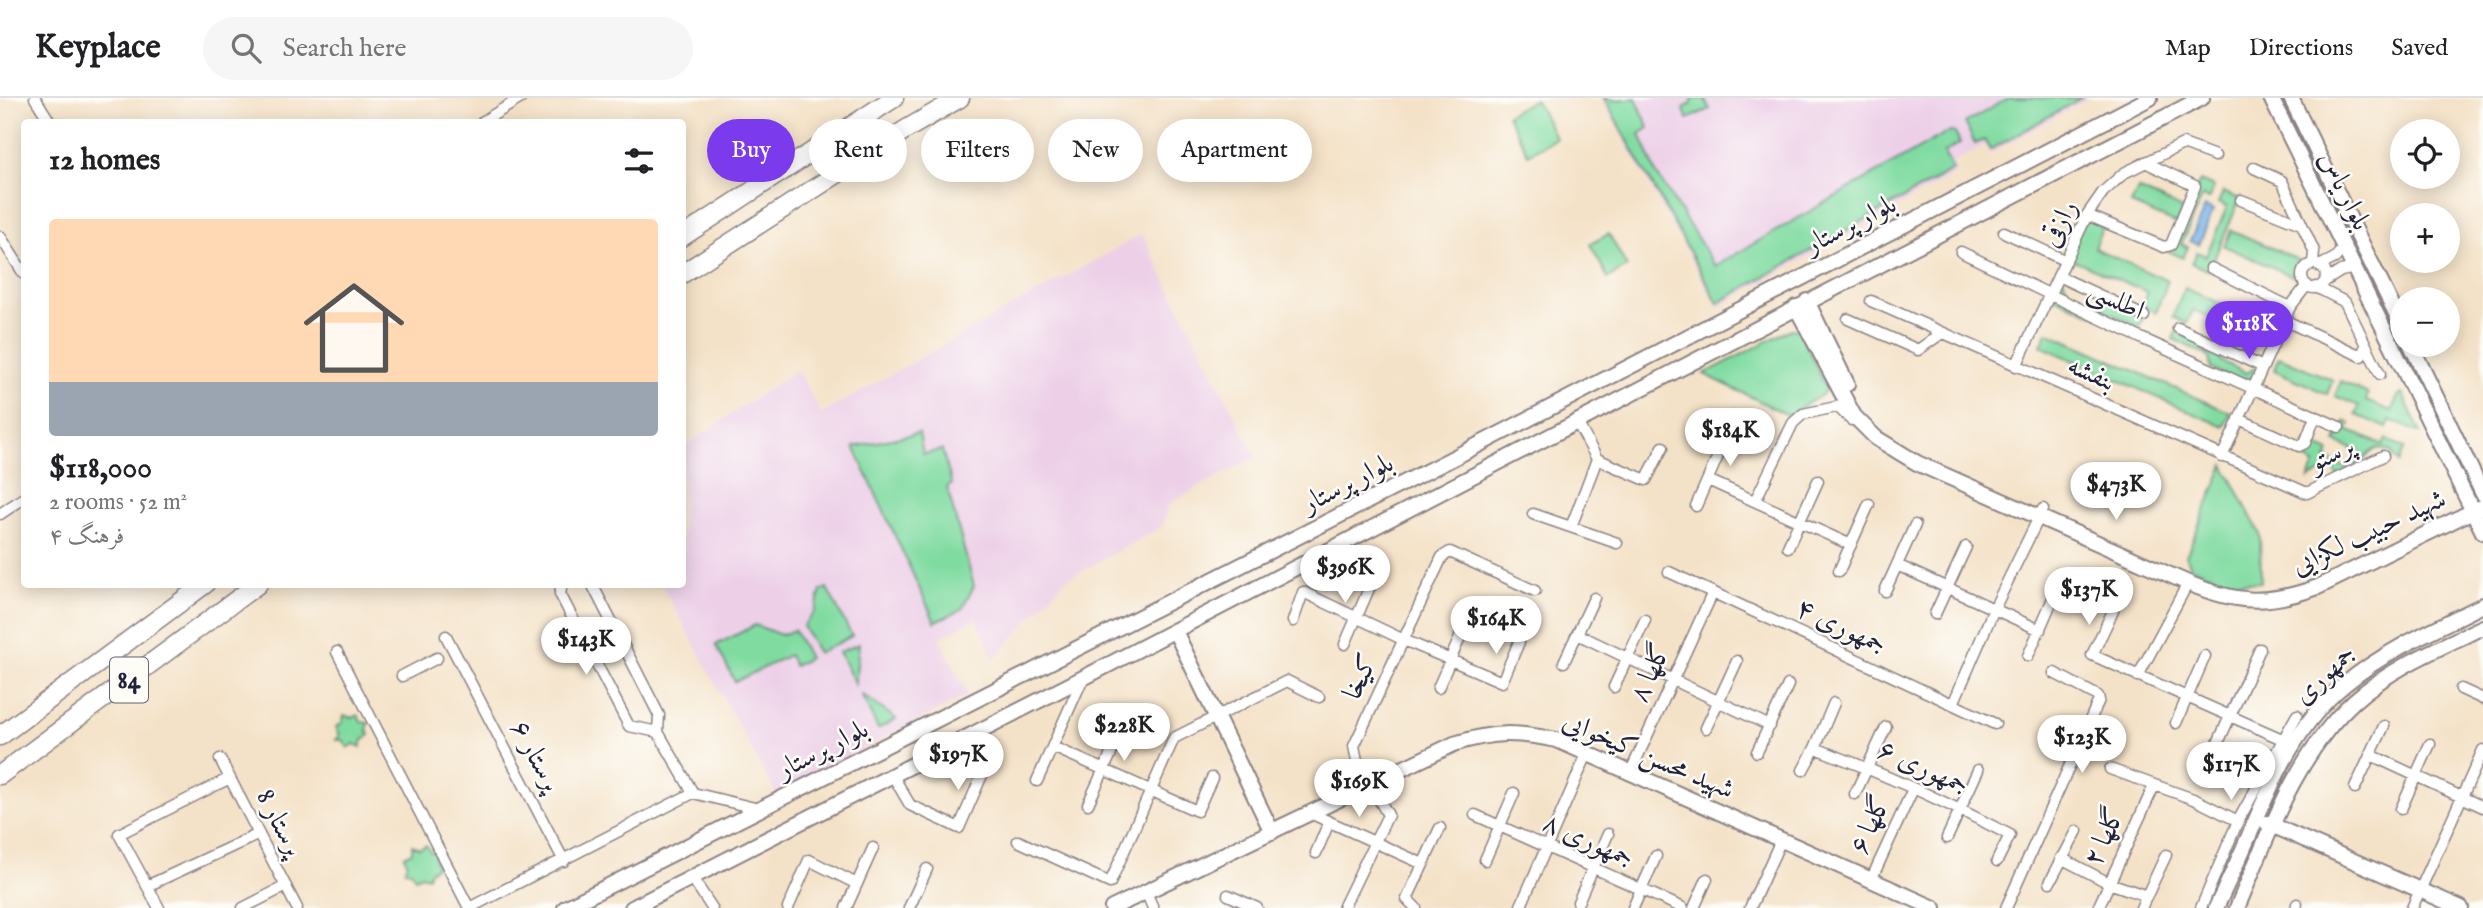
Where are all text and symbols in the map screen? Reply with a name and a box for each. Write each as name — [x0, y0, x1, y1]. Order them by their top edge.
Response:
search box — [203, 17, 693, 80]
text: Keyplace — [35, 27, 161, 69]
icon: search — [227, 29, 265, 67]
text: Search here — [283, 32, 407, 65]
text: Map — [2165, 33, 2211, 64]
text: Directions — [2249, 33, 2353, 64]
text: Saved — [2391, 33, 2448, 64]
chip: Buy — [707, 119, 795, 182]
chip: Rent — [809, 119, 907, 182]
chip: Filters — [921, 119, 1034, 182]
chip: New — [1048, 119, 1143, 182]
chip: Apartment — [1157, 119, 1312, 182]
map controls — [2390, 119, 2460, 357]
button: locate — [2390, 119, 2460, 189]
text: 12 homes — [49, 142, 160, 180]
icon: filters — [620, 142, 658, 180]
street label: بلوار یاس — [2310, 145, 2378, 237]
street label: بلوار پرستار — [1797, 187, 1903, 264]
street label: رازقی — [2033, 194, 2087, 254]
button: + — [2390, 203, 2460, 273]
icon: home — [291, 265, 417, 391]
street label: اطلسی — [2082, 273, 2150, 329]
button: − — [2390, 287, 2460, 357]
pin: $118K — [2200, 302, 2298, 361]
text: $118K — [2221, 309, 2277, 338]
street label: بنفشه — [2062, 348, 2120, 400]
pin: $184K — [1681, 408, 1779, 468]
text: $184K — [1701, 416, 1759, 445]
street label: پرستو — [2301, 428, 2363, 482]
street label: بلوار پرستار — [1294, 446, 1400, 523]
text: $118,000 — [49, 450, 152, 488]
pin: $473K — [2067, 462, 2165, 522]
text: $473K — [2086, 470, 2146, 499]
street label: شهید حبیب لکزایی — [2286, 482, 2452, 584]
text: 2 rooms · 52 m² — [49, 488, 187, 517]
text: فرهنگ ۴ — [49, 522, 124, 551]
pin: $396K — [1296, 546, 1394, 605]
text: $396K — [1316, 553, 1374, 582]
pin: $137K — [2040, 568, 2138, 627]
text: $137K — [2060, 575, 2118, 604]
street label: جمهوری ۴ — [1790, 591, 1892, 663]
pin: $164K — [1447, 596, 1545, 656]
text: $164K — [1467, 604, 1525, 633]
pin: $143K — [537, 618, 635, 677]
text: $143K — [557, 625, 615, 654]
street label: گلها ۸ — [1621, 637, 1680, 708]
street label: جمهوری — [2286, 637, 2364, 713]
street label: کیخا — [1335, 648, 1387, 706]
road number: 84 — [110, 658, 148, 702]
pin: $228K — [1075, 704, 1173, 763]
street label: شهید محسن کیخوایی — [1557, 704, 1739, 808]
text: $228K — [1094, 711, 1154, 740]
street label: بلوار پرستار — [769, 712, 875, 789]
street label: پرستار ۶ — [502, 714, 570, 801]
pin: $123K — [2033, 716, 2131, 775]
text: $123K — [2053, 723, 2111, 752]
pin: $197K — [909, 732, 1007, 792]
street label: جمهوری ۶ — [1872, 732, 1974, 804]
text: $197K — [929, 740, 987, 769]
pin: $117K — [2182, 742, 2280, 802]
text: $117K — [2202, 750, 2260, 779]
pin: $169K — [1310, 760, 1408, 819]
text: $169K — [1330, 767, 1388, 796]
street label: پرستار 8 — [247, 784, 312, 865]
street label: گلها ۶ — [1841, 789, 1900, 860]
street label: گلها ۲ — [2075, 801, 2134, 872]
street label: جمهوری ۸ — [1537, 805, 1639, 877]

